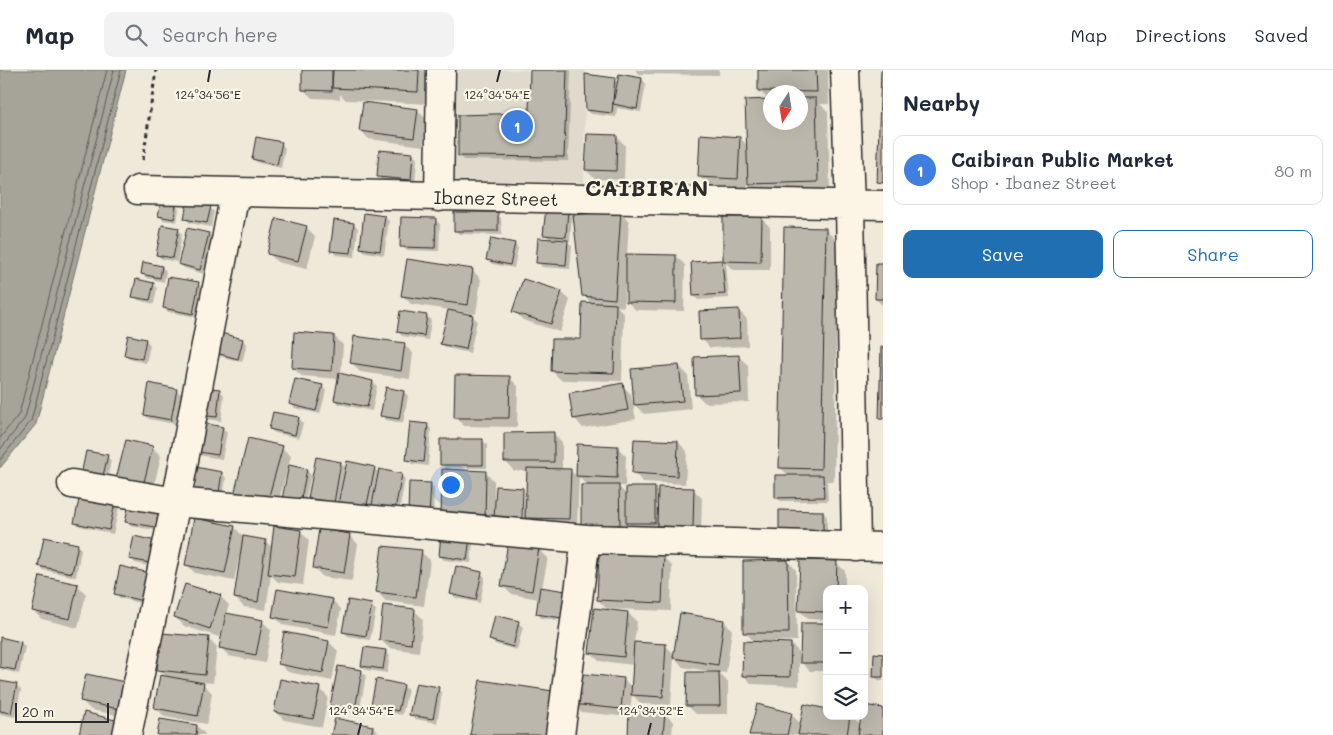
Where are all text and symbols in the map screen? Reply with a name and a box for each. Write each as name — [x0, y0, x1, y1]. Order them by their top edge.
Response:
search box — [104, 12, 454, 57]
text: Map — [25, 19, 74, 50]
icon: search — [122, 21, 150, 49]
text: Search here — [162, 22, 278, 47]
text: Map — [1070, 23, 1107, 47]
text: Directions — [1135, 23, 1227, 47]
text: Saved — [1255, 23, 1308, 47]
north arrow — [763, 85, 808, 130]
text: 124°34'56"E — [175, 86, 241, 102]
text: 124°34'54"E — [464, 86, 530, 102]
text: Nearby — [903, 89, 980, 116]
pin: 1 — [501, 107, 533, 145]
text: Caibiran Public Market — [951, 147, 1174, 172]
text: 1 — [916, 160, 924, 181]
text: 80 m — [1275, 160, 1312, 181]
text: Shop · Ibanez Street — [951, 172, 1117, 193]
district label: CAIBIRAN — [585, 173, 709, 202]
street label: Ibanez Street — [433, 185, 559, 211]
button: Save — [903, 230, 1103, 278]
button: Share — [1113, 230, 1313, 278]
your location — [438, 472, 464, 498]
map controls — [823, 585, 868, 720]
button: + — [823, 585, 868, 630]
button: − — [823, 630, 868, 675]
button: layers — [823, 675, 868, 720]
scale bar — [15, 700, 109, 723]
text: 20 m — [22, 702, 54, 721]
text: 124°34'54"E — [328, 702, 394, 718]
text: 124°34'52"E — [618, 702, 684, 718]

